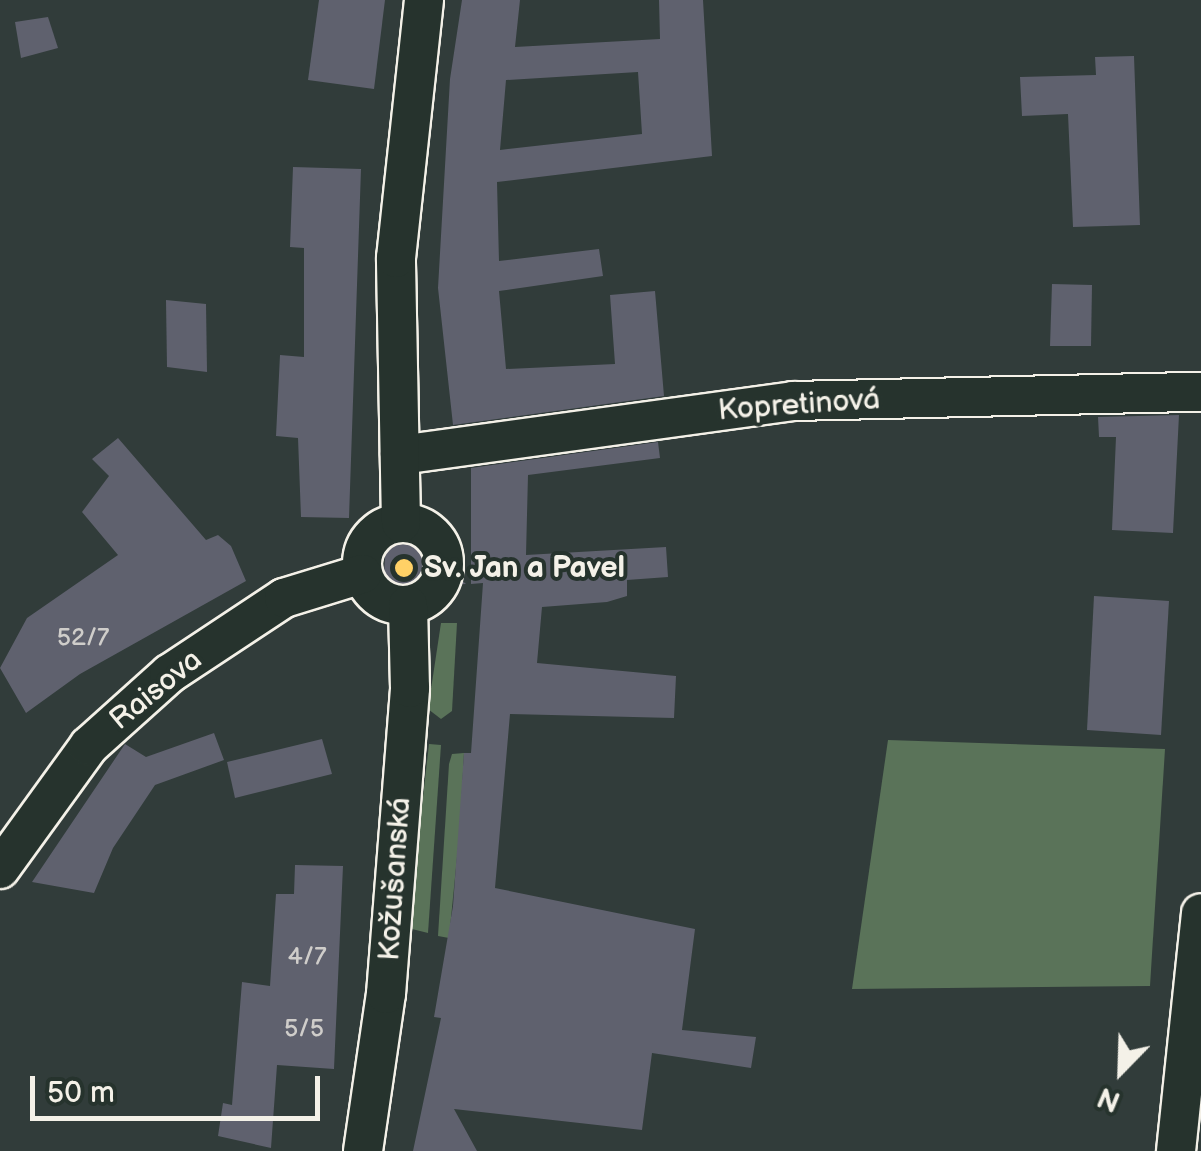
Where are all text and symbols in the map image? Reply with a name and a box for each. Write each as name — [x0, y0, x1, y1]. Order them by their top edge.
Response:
street label: Kopretinová — [717, 381, 881, 429]
place label: Sv. Jan a Pavel — [424, 550, 625, 586]
marker: Sv. Jan a Pavel — [393, 557, 415, 579]
house number: 52/7 — [57, 623, 109, 653]
street label: Raisova — [103, 642, 209, 738]
street label: Kožušanská — [371, 796, 419, 962]
house number: 4/7 — [288, 942, 326, 972]
house number: 5/5 — [284, 1014, 324, 1044]
north arrow — [1071, 1021, 1171, 1121]
scale bar — [35, 1056, 325, 1118]
text: 50 m — [47, 1075, 115, 1111]
text: N — [1093, 1080, 1125, 1118]

